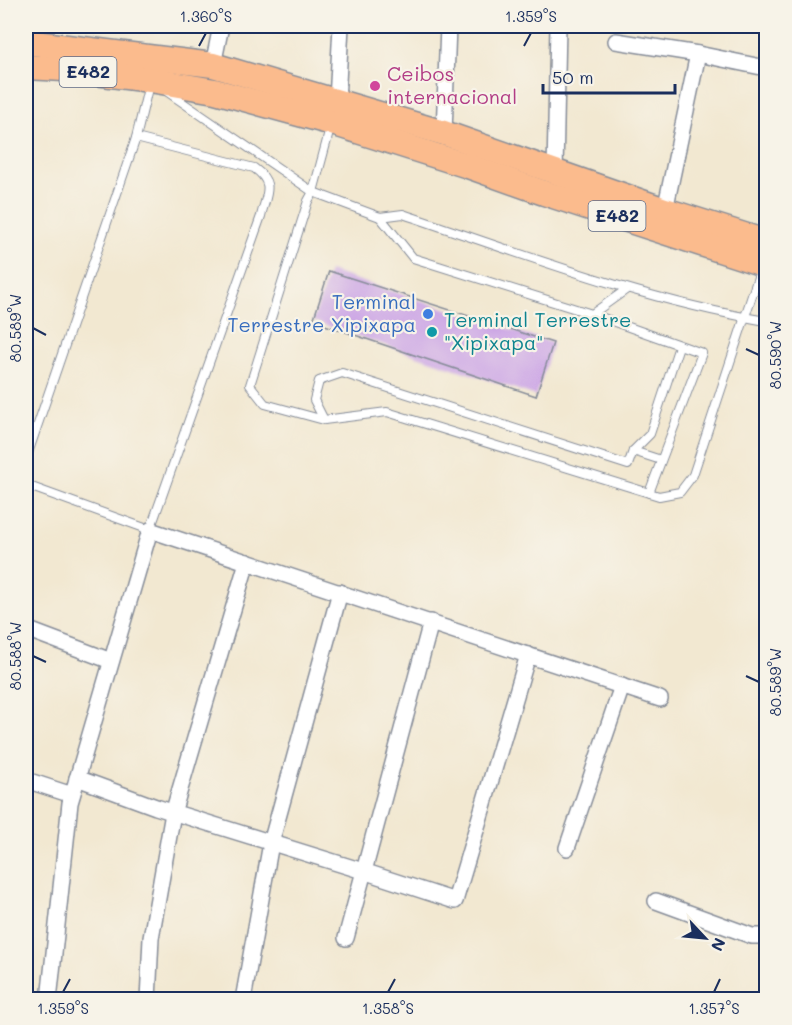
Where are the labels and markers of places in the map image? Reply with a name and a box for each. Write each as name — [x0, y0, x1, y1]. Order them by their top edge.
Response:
place label: Ceibos internacional — [387, 60, 517, 109]
marker: Ceibos internacional — [368, 79, 382, 93]
place label: Terminal Terrestre Xipixapa — [227, 288, 416, 337]
place label: Terminal Terrestre "Xipixapa" — [444, 306, 632, 355]
marker: Terminal Terrestre Xipixapa — [421, 307, 435, 321]
marker: Terminal Terrestre "Xipixapa" — [425, 325, 439, 339]

